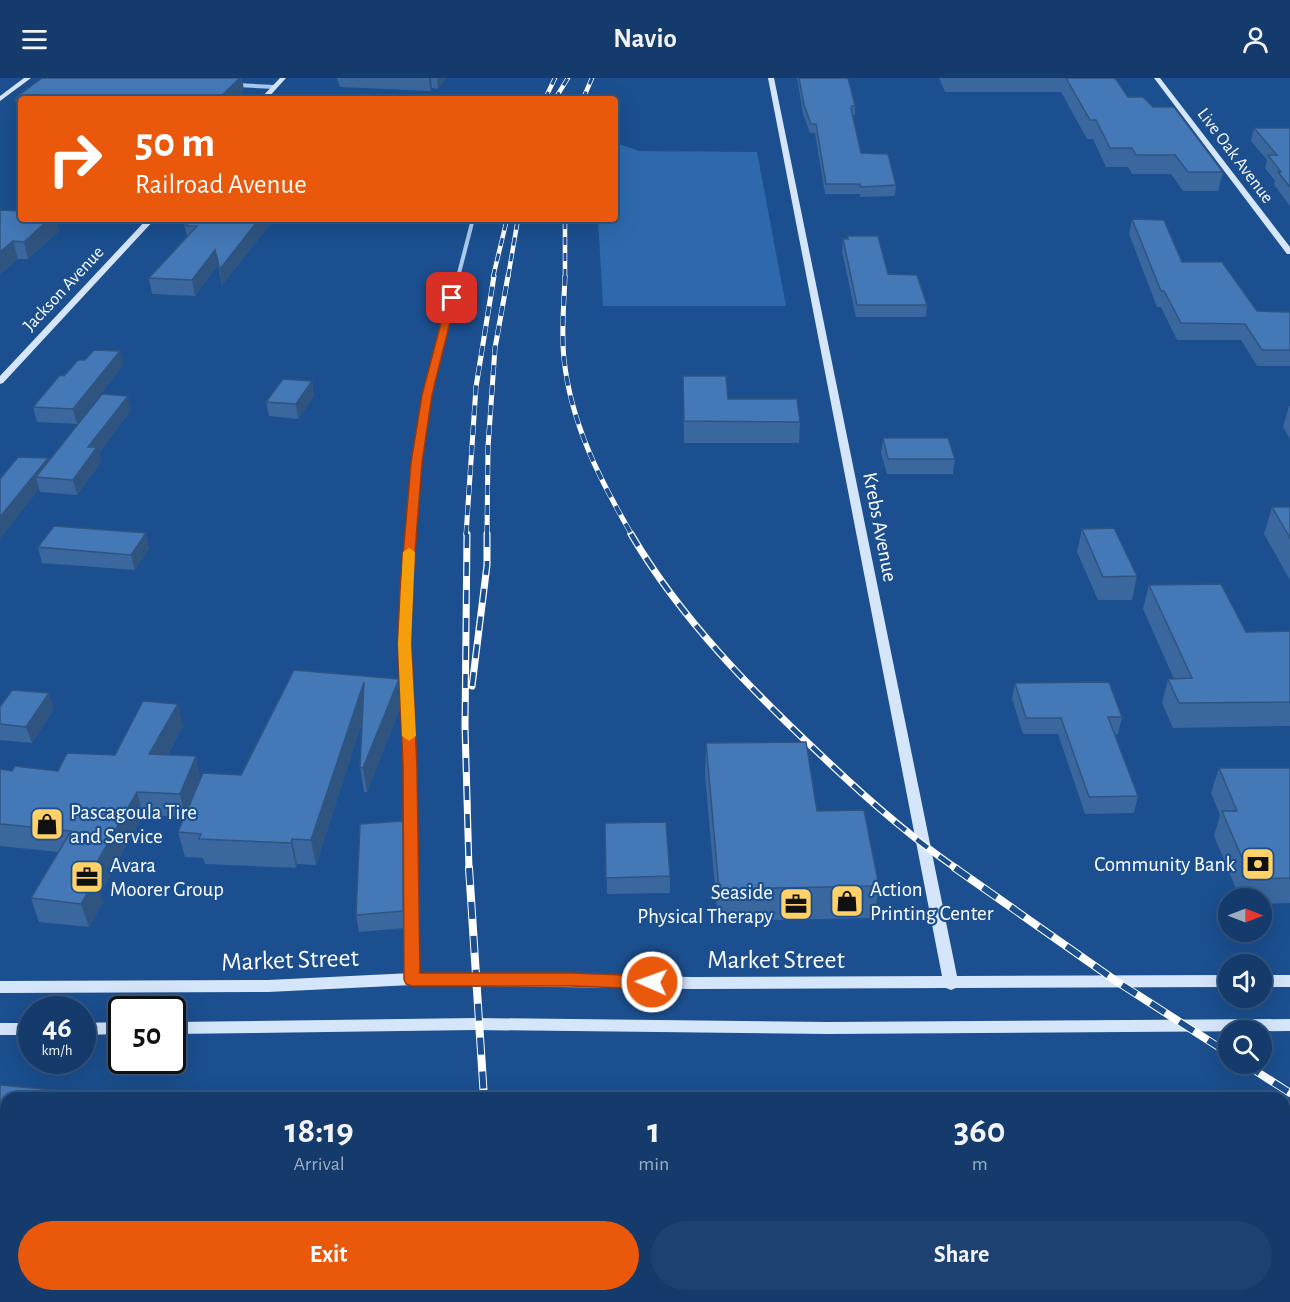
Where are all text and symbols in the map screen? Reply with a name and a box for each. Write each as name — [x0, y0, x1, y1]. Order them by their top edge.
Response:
icon: menu — [18, 23, 51, 56]
icon: person — [1239, 23, 1272, 56]
text: Navio — [613, 25, 677, 52]
street label: Live Oak Avenue — [1194, 105, 1276, 207]
icon: right — [36, 120, 114, 198]
text: 50 m — [135, 122, 215, 164]
text: Railroad Avenue — [135, 171, 307, 198]
street label: Jackson Avenue — [20, 243, 108, 335]
pin — [426, 272, 477, 323]
icon: arrive — [435, 281, 468, 314]
street label: Krebs Avenue — [859, 471, 901, 583]
place label: Pascagoula Tire and Service — [70, 802, 197, 847]
shop icon: Pascagoula Tire and Service — [29, 806, 65, 842]
bank icon: Community Bank — [1240, 846, 1276, 882]
place label: Community Bank — [1094, 854, 1235, 875]
place label: Avara Moorer Group — [110, 855, 224, 900]
office icon: Avara Moorer Group — [69, 859, 105, 895]
place label: Action Printing Center — [870, 879, 994, 924]
place label: Seaside Physical Therapy — [637, 882, 773, 927]
shop icon: Action Printing Center — [829, 883, 865, 919]
office icon: Seaside Physical Therapy — [778, 886, 814, 922]
north arrow — [1218, 888, 1272, 942]
map controls — [1218, 888, 1272, 1074]
street label: Market Street — [221, 945, 359, 975]
street label: Market Street — [707, 947, 845, 973]
position arrow — [620, 950, 684, 1014]
button: sound — [1218, 954, 1272, 1008]
speed limit sign: 50 — [108, 996, 186, 1074]
text: 46 — [42, 1013, 72, 1043]
button: search — [1218, 1020, 1272, 1074]
text: km/h — [42, 1043, 72, 1058]
text: 18:19 — [284, 1113, 354, 1149]
text: 1 — [647, 1113, 660, 1149]
text: 360 — [954, 1113, 1006, 1149]
text: Arrival — [293, 1154, 345, 1174]
text: min — [638, 1154, 669, 1174]
text: m — [972, 1154, 988, 1174]
button: Exit — [18, 1221, 639, 1290]
button: Share — [651, 1221, 1272, 1290]

